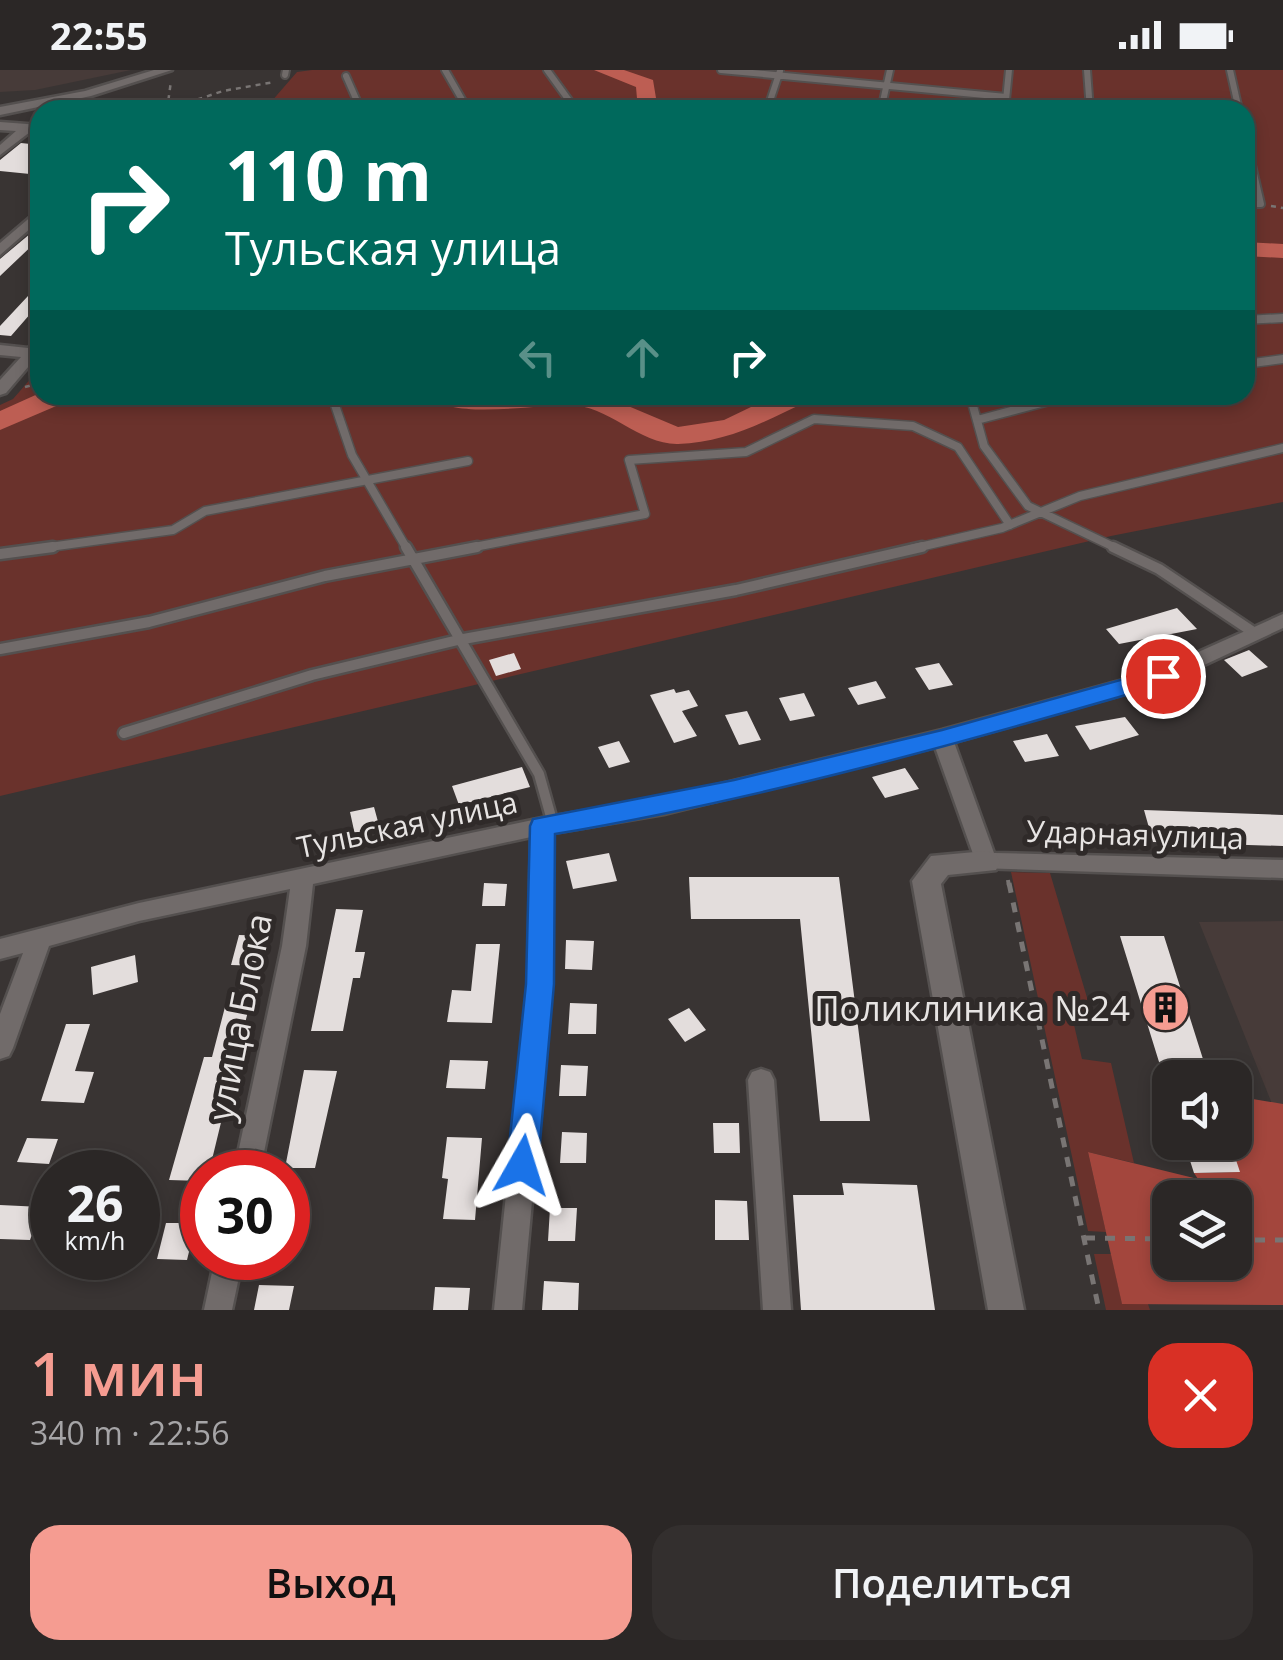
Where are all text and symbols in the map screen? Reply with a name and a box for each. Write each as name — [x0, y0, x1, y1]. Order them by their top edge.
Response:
text: 22:55 — [50, 9, 148, 61]
text: 110 m — [225, 126, 432, 222]
icon: right — [60, 140, 190, 270]
text: Тульская улица — [225, 217, 561, 278]
icon: left — [510, 330, 565, 385]
icon: ahead — [615, 330, 670, 385]
icon: right — [720, 330, 775, 385]
pin — [1121, 634, 1206, 719]
icon: arrive — [1136, 649, 1191, 704]
street label: Тульская улица — [293, 781, 521, 867]
street label: Ударная улица — [1026, 810, 1244, 858]
street label: улица Блока — [196, 909, 282, 1125]
building icon: Поликлиника №24 — [1139, 981, 1191, 1033]
place label: Поликлиника №24 — [814, 984, 1130, 1031]
map controls — [1152, 1060, 1252, 1280]
button: sound — [1152, 1060, 1252, 1160]
position arrow — [470, 1113, 574, 1217]
speed limit sign: 30 — [180, 1150, 310, 1280]
text: 26 — [66, 1169, 124, 1237]
button: layers — [1152, 1180, 1252, 1280]
text: km/h — [65, 1223, 125, 1257]
text: 1 мин — [30, 1332, 207, 1414]
button: close — [1148, 1343, 1253, 1448]
text: 340 m · 22:56 — [30, 1411, 229, 1454]
button: Выход — [30, 1525, 632, 1640]
button: Поделиться — [652, 1525, 1253, 1640]

